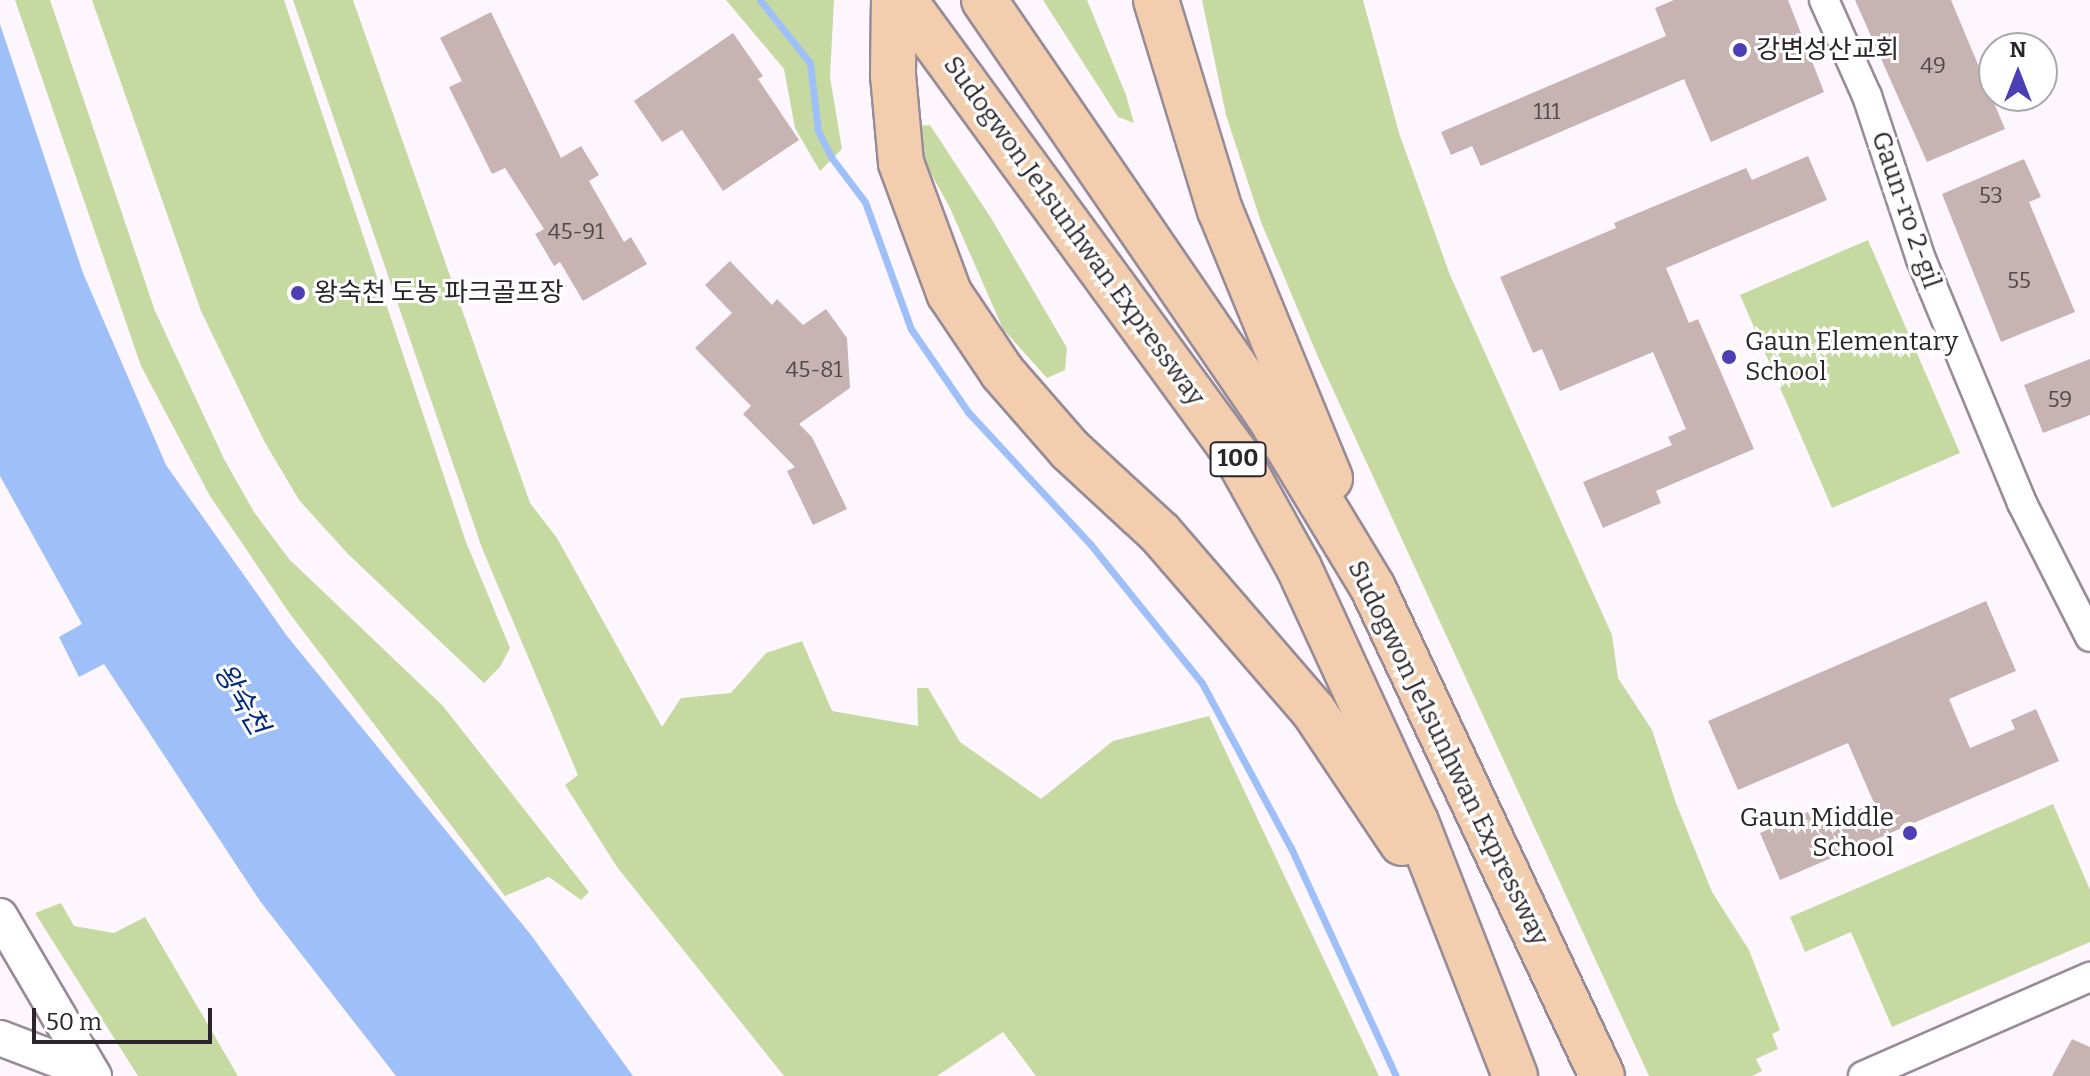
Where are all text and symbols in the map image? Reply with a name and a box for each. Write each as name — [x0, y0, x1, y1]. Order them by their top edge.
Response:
north arrow — [1978, 32, 2058, 112]
place label: 강변성산교회 — [1756, 34, 1900, 66]
text: N — [2010, 36, 2026, 63]
marker: 강변성산교회 — [1731, 41, 1749, 59]
street label: Sudogwon Je1sunhwan Expressway — [937, 50, 1211, 412]
house number: 49 — [1920, 53, 1946, 79]
house number: 111 — [1534, 99, 1560, 125]
street label: Gaun-ro 2-gil — [1865, 127, 1947, 293]
house number: 53 — [1979, 183, 2003, 209]
house number: 45-91 — [548, 219, 604, 245]
house number: 55 — [2007, 268, 2031, 294]
place label: 왕숙천 도농 파크골프장 — [314, 277, 564, 309]
marker: 왕숙천 도농 파크골프장 — [289, 284, 307, 302]
place label: Gaun Elementary School — [1745, 326, 1958, 388]
marker: Gaun Elementary School — [1720, 348, 1738, 366]
house number: 45-81 — [786, 357, 842, 383]
house number: 59 — [2048, 387, 2072, 413]
road number: 100 — [1208, 439, 1268, 479]
street label: Sudogwon Je1sunhwan Expressway — [1341, 555, 1555, 951]
water label: 왕숙천 — [207, 657, 275, 741]
place label: Gaun Middle School — [1740, 802, 1894, 864]
marker: Gaun Middle School — [1901, 824, 1919, 842]
scale bar — [36, 992, 216, 1042]
text: 50 m — [46, 1008, 102, 1036]

